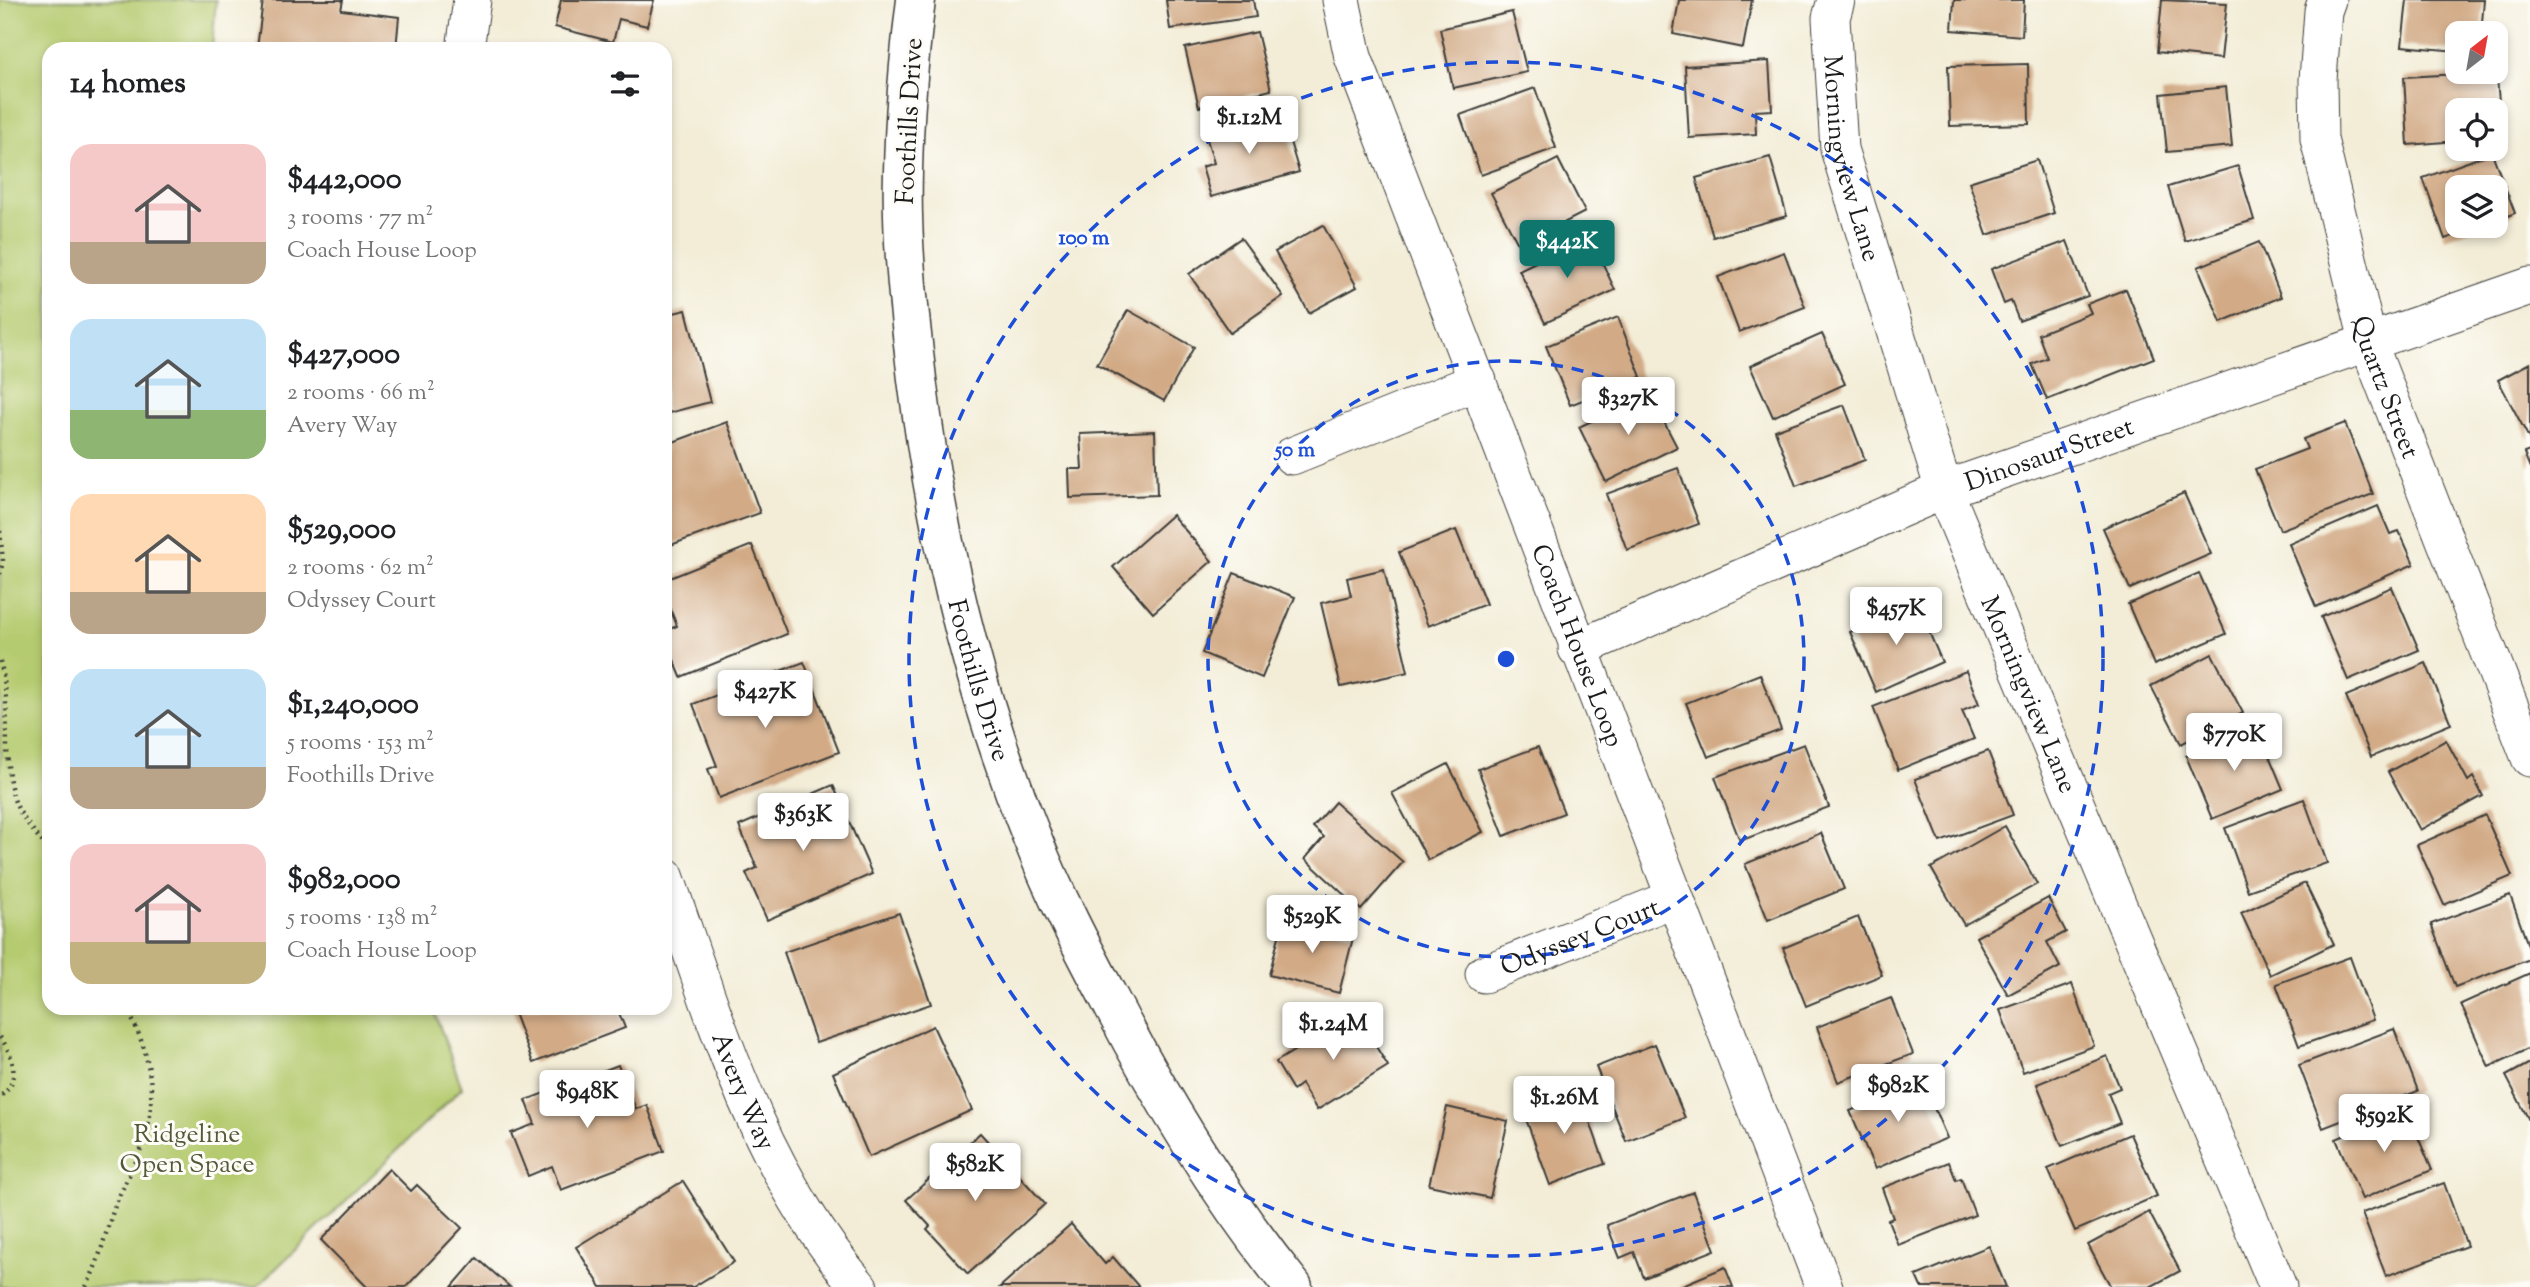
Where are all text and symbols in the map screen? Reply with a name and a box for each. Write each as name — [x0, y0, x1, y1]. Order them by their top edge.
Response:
north arrow — [2445, 21, 2508, 84]
map controls — [2445, 21, 2508, 238]
street label: Foothills Drive — [888, 37, 933, 205]
street label: Morningview Lane — [1812, 54, 1889, 266]
text: 14 homes — [70, 63, 186, 106]
icon: filters — [606, 65, 644, 103]
pin: $1.12M — [1192, 96, 1306, 156]
button: locate — [2445, 98, 2508, 161]
text: $1.12M — [1216, 102, 1282, 135]
text: $442,000 — [287, 159, 402, 202]
icon: home — [126, 172, 210, 256]
button: layers — [2445, 175, 2508, 238]
text: 3 rooms · 77 m² — [287, 202, 433, 235]
pin: $442K — [1518, 220, 1616, 280]
text: 100 m — [1059, 224, 1110, 254]
text: $442K — [1536, 226, 1598, 259]
text: Coach House Loop — [287, 235, 477, 268]
street label: Quartz Street — [2342, 312, 2428, 464]
text: $427,000 — [287, 334, 400, 377]
icon: home — [126, 347, 210, 431]
text: 2 rooms · 66 m² — [287, 377, 435, 410]
pin: $327K — [1579, 378, 1677, 437]
text: $327K — [1598, 383, 1658, 416]
street label: Dinosaur Street — [1960, 409, 2139, 502]
text: Avery Way — [287, 410, 397, 443]
text: 50 m — [1273, 436, 1316, 466]
text: $529,000 — [287, 509, 396, 552]
icon: home — [126, 522, 210, 606]
street label: Coach House Loop — [1520, 539, 1632, 753]
text: 2 rooms · 62 m² — [287, 552, 434, 585]
text: Odyssey Court — [287, 585, 436, 618]
pin: $457K — [1847, 588, 1945, 647]
street label: Morningview Lane — [1969, 591, 2085, 799]
text: $457K — [1866, 593, 1926, 626]
street label: Foothills Drive — [936, 596, 1018, 767]
centre of rings — [1494, 647, 1518, 671]
pin: $427K — [716, 670, 814, 730]
text: $427K — [734, 676, 796, 709]
text: $1,240,000 — [287, 684, 419, 727]
icon: home — [126, 697, 210, 781]
pin: $770K — [2185, 714, 2283, 773]
text: $770K — [2202, 719, 2266, 752]
text: 5 rooms · 153 m² — [287, 727, 434, 760]
text: Foothills Drive — [287, 760, 434, 793]
pin: $363K — [754, 794, 852, 853]
text: $363K — [774, 799, 832, 832]
text: $982,000 — [287, 859, 401, 902]
icon: home — [126, 872, 210, 956]
street label: Odyssey Court — [1496, 890, 1666, 987]
pin: $529K — [1263, 895, 1361, 955]
text: $529K — [1283, 901, 1341, 934]
text: 5 rooms · 138 m² — [287, 902, 438, 935]
text: Coach House Loop — [287, 935, 477, 968]
pin: $1.24M — [1276, 1002, 1390, 1062]
text: $1.24M — [1298, 1008, 1368, 1041]
street label: Avery Way — [700, 1028, 783, 1157]
pin: $982K — [1849, 1064, 1947, 1124]
pin: $948K — [538, 1070, 636, 1130]
text: $982K — [1867, 1070, 1929, 1103]
text: $948K — [555, 1076, 619, 1109]
pin: $1.26M — [1507, 1076, 1621, 1136]
text: $1.26M — [1529, 1082, 1599, 1115]
pin: $592K — [2335, 1094, 2433, 1154]
text: $592K — [2355, 1100, 2413, 1133]
park label: Ridgeline Open Space — [119, 1117, 255, 1184]
pin: $582K — [926, 1144, 1024, 1203]
text: $582K — [946, 1149, 1004, 1182]

